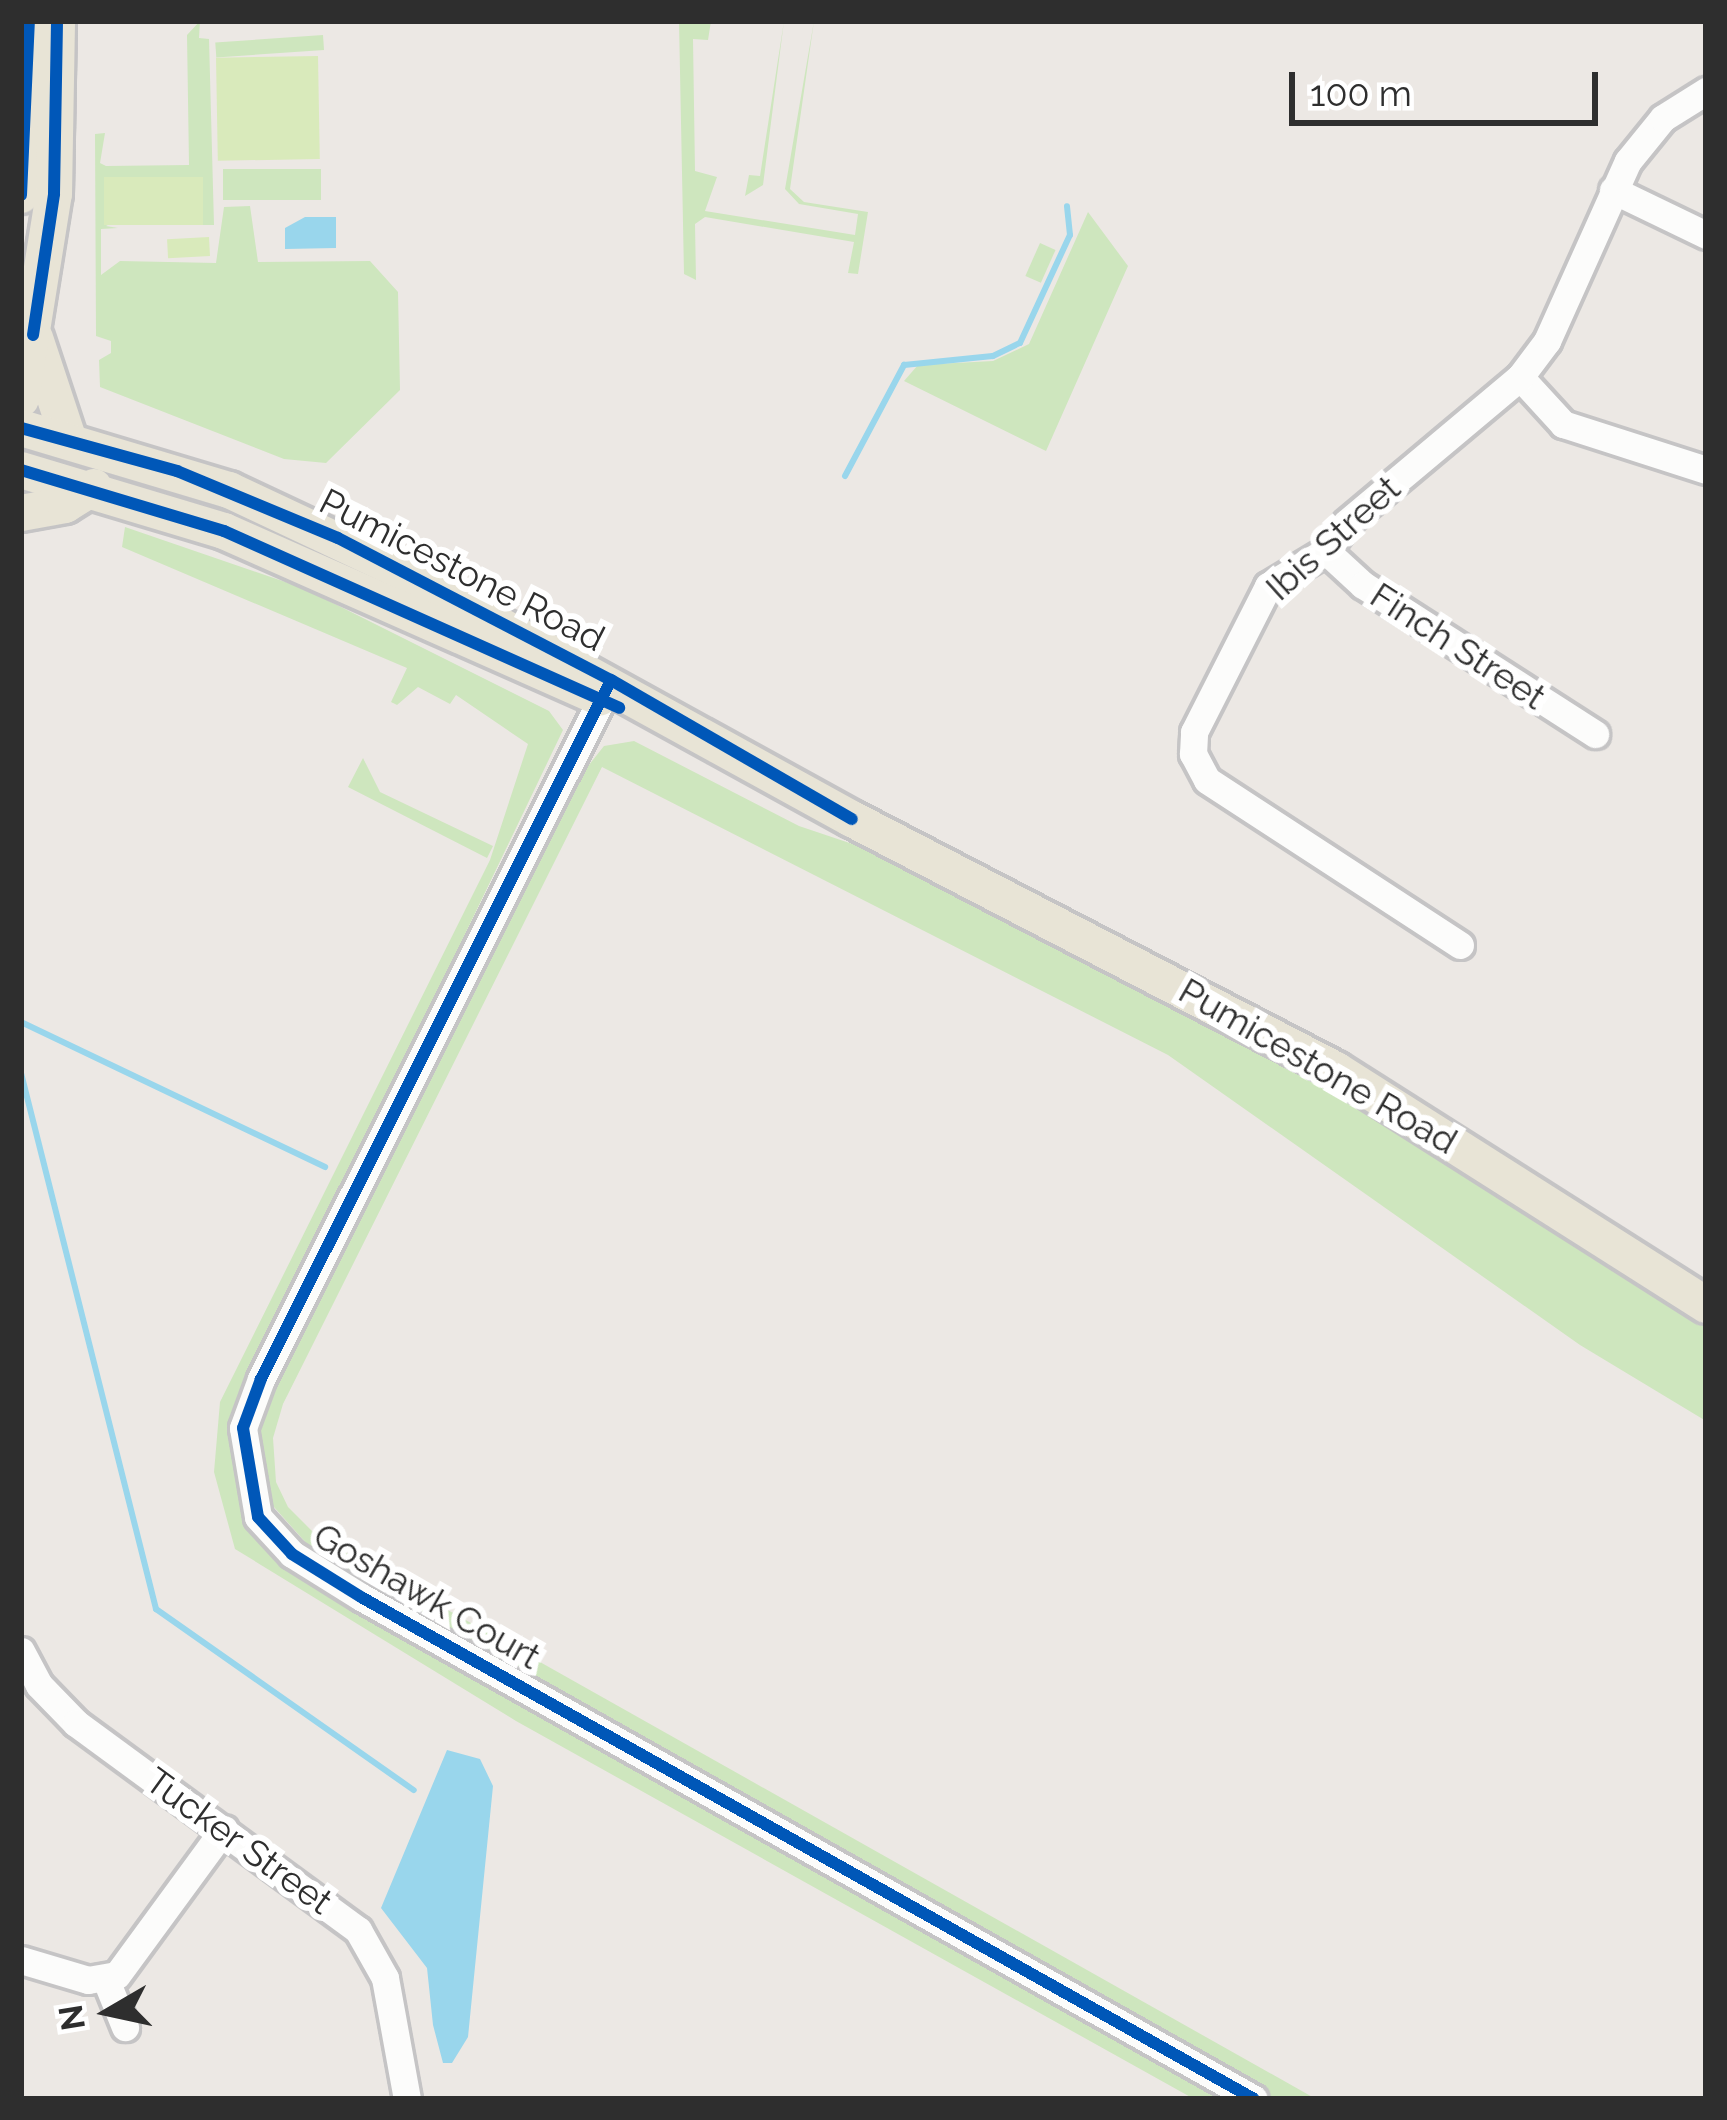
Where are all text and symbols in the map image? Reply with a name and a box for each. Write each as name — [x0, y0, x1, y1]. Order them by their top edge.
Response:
scale bar — [1295, 48, 1604, 122]
text: 100 m — [1310, 72, 1412, 114]
street label: Ibis Street — [1257, 467, 1409, 609]
street label: Pumicestone Road — [312, 480, 612, 660]
street label: Finch Street — [1362, 573, 1554, 719]
street label: Pumicestone Road — [1171, 969, 1465, 1163]
street label: Goshawk Court — [306, 1514, 548, 1678]
street label: Tucker Street — [137, 1759, 341, 1923]
north arrow — [48, 1952, 168, 2072]
text: N — [51, 2002, 93, 2033]

